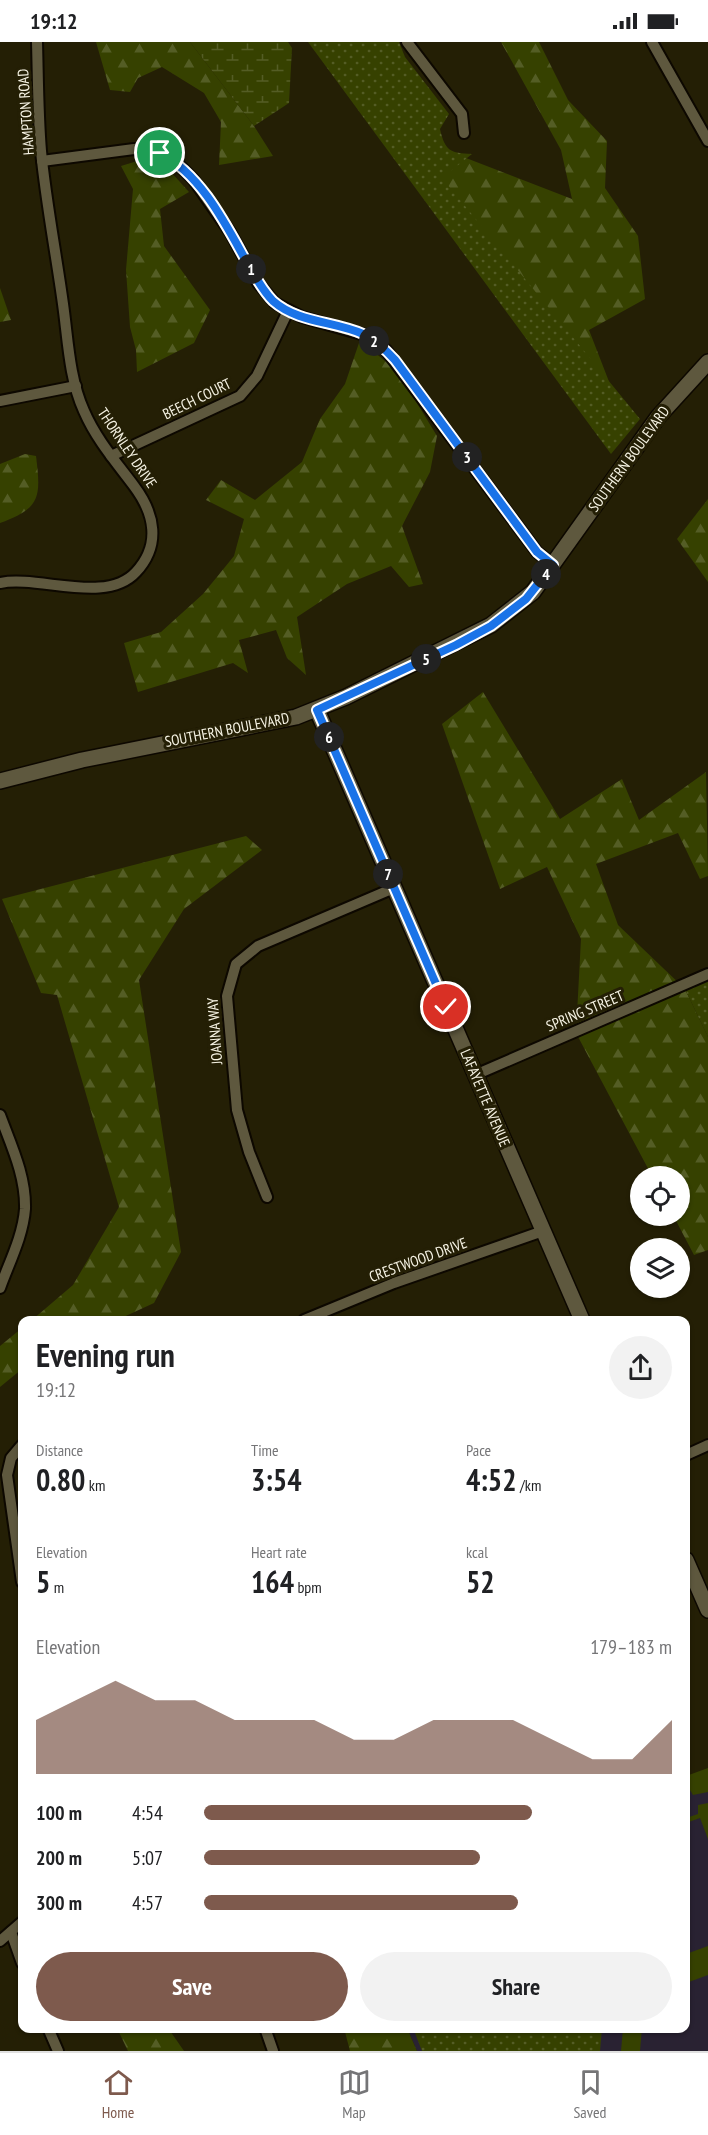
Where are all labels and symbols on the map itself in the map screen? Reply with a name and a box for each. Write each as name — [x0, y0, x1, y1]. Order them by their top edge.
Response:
street label: HAMPTON ROAD — [13, 68, 38, 156]
pin — [134, 127, 185, 178]
pin: 1 — [236, 254, 266, 284]
pin: 2 — [359, 326, 389, 356]
street label: BEECH COURT — [159, 374, 234, 423]
street label: SOUTHERN BOULEVARD — [584, 402, 674, 515]
street label: THORNLEY DRIVE — [94, 404, 161, 491]
pin: 3 — [452, 442, 482, 472]
pin: 4 — [531, 559, 561, 589]
pin: 5 — [411, 644, 441, 674]
street label: SOUTHERN BOULEVARD — [163, 708, 291, 751]
pin: 6 — [314, 722, 344, 752]
pin: 7 — [373, 859, 403, 889]
pin — [420, 981, 471, 1032]
street label: SPRING STREET — [543, 986, 627, 1035]
street label: JOANNA WAY — [203, 997, 226, 1066]
street label: LAFAYETTE AVENUE — [456, 1046, 515, 1149]
street label: CRESTWOOD DRIVE — [366, 1233, 469, 1286]

